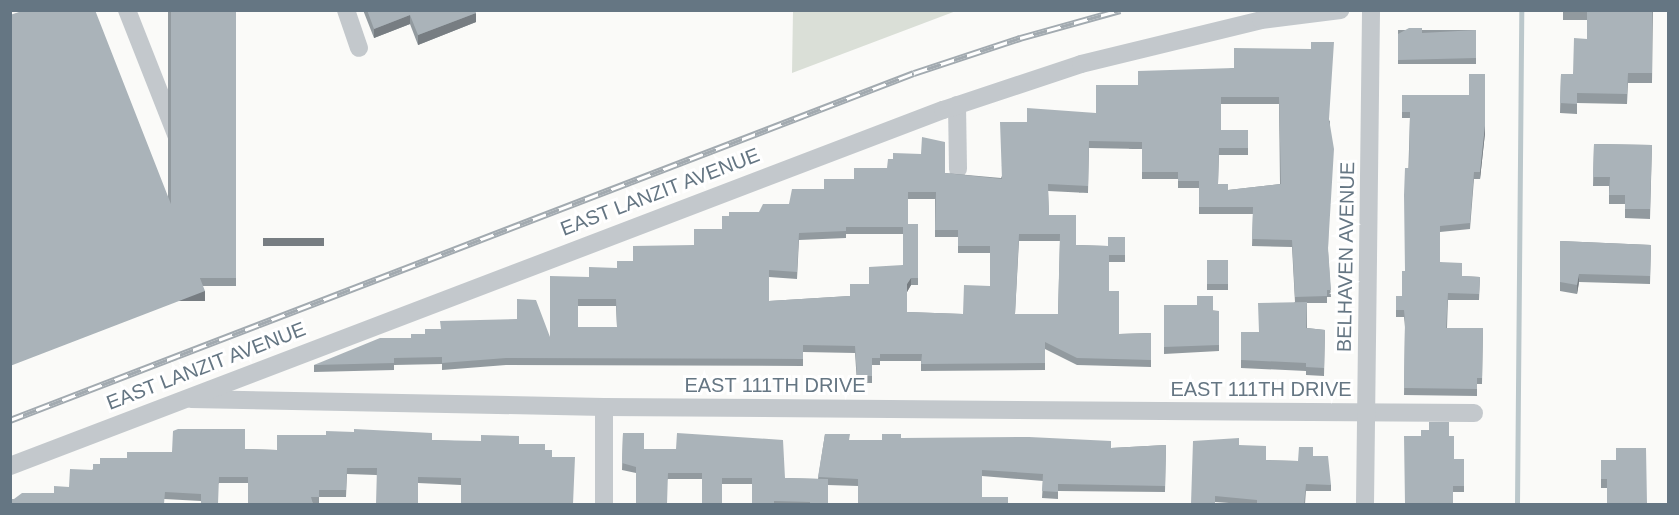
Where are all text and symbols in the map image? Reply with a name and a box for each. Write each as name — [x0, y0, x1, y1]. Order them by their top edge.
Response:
street label: EAST LANZIT AVENUE — [556, 143, 764, 241]
street label: BELHAVEN AVENUE — [1332, 161, 1360, 353]
street label: EAST LANZIT AVENUE — [102, 317, 310, 415]
street label: EAST 111TH DRIVE — [684, 373, 866, 397]
street label: EAST 111TH DRIVE — [1170, 377, 1352, 401]

